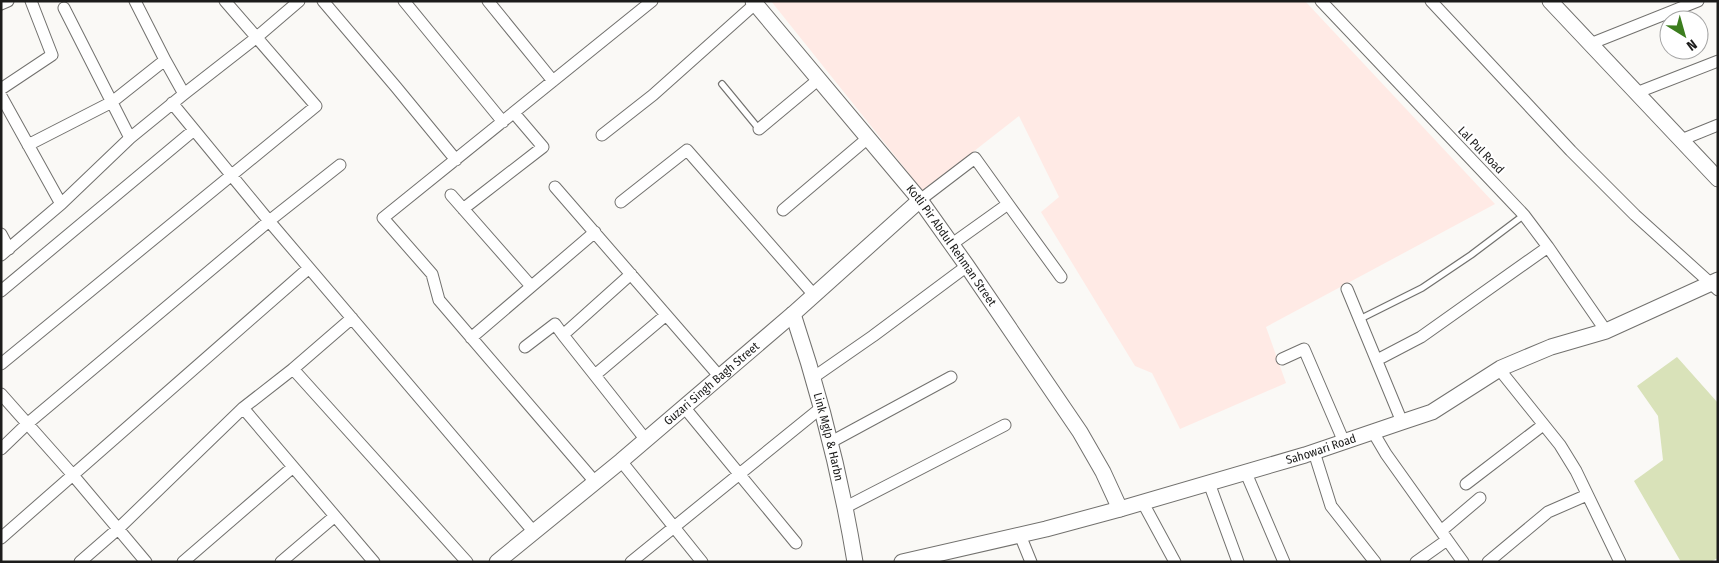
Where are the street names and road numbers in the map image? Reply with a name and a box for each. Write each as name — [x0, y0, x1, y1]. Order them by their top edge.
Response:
street label: Lal Pul Road — [1455, 124, 1507, 176]
street label: Kotli Pir Abdul Rehman Street — [903, 182, 999, 309]
street label: Guzari Singh Bagh Street — [661, 339, 762, 428]
street label: Link Mglp & Harbn — [811, 391, 846, 482]
street label: Sahowari Road — [1284, 431, 1358, 467]

